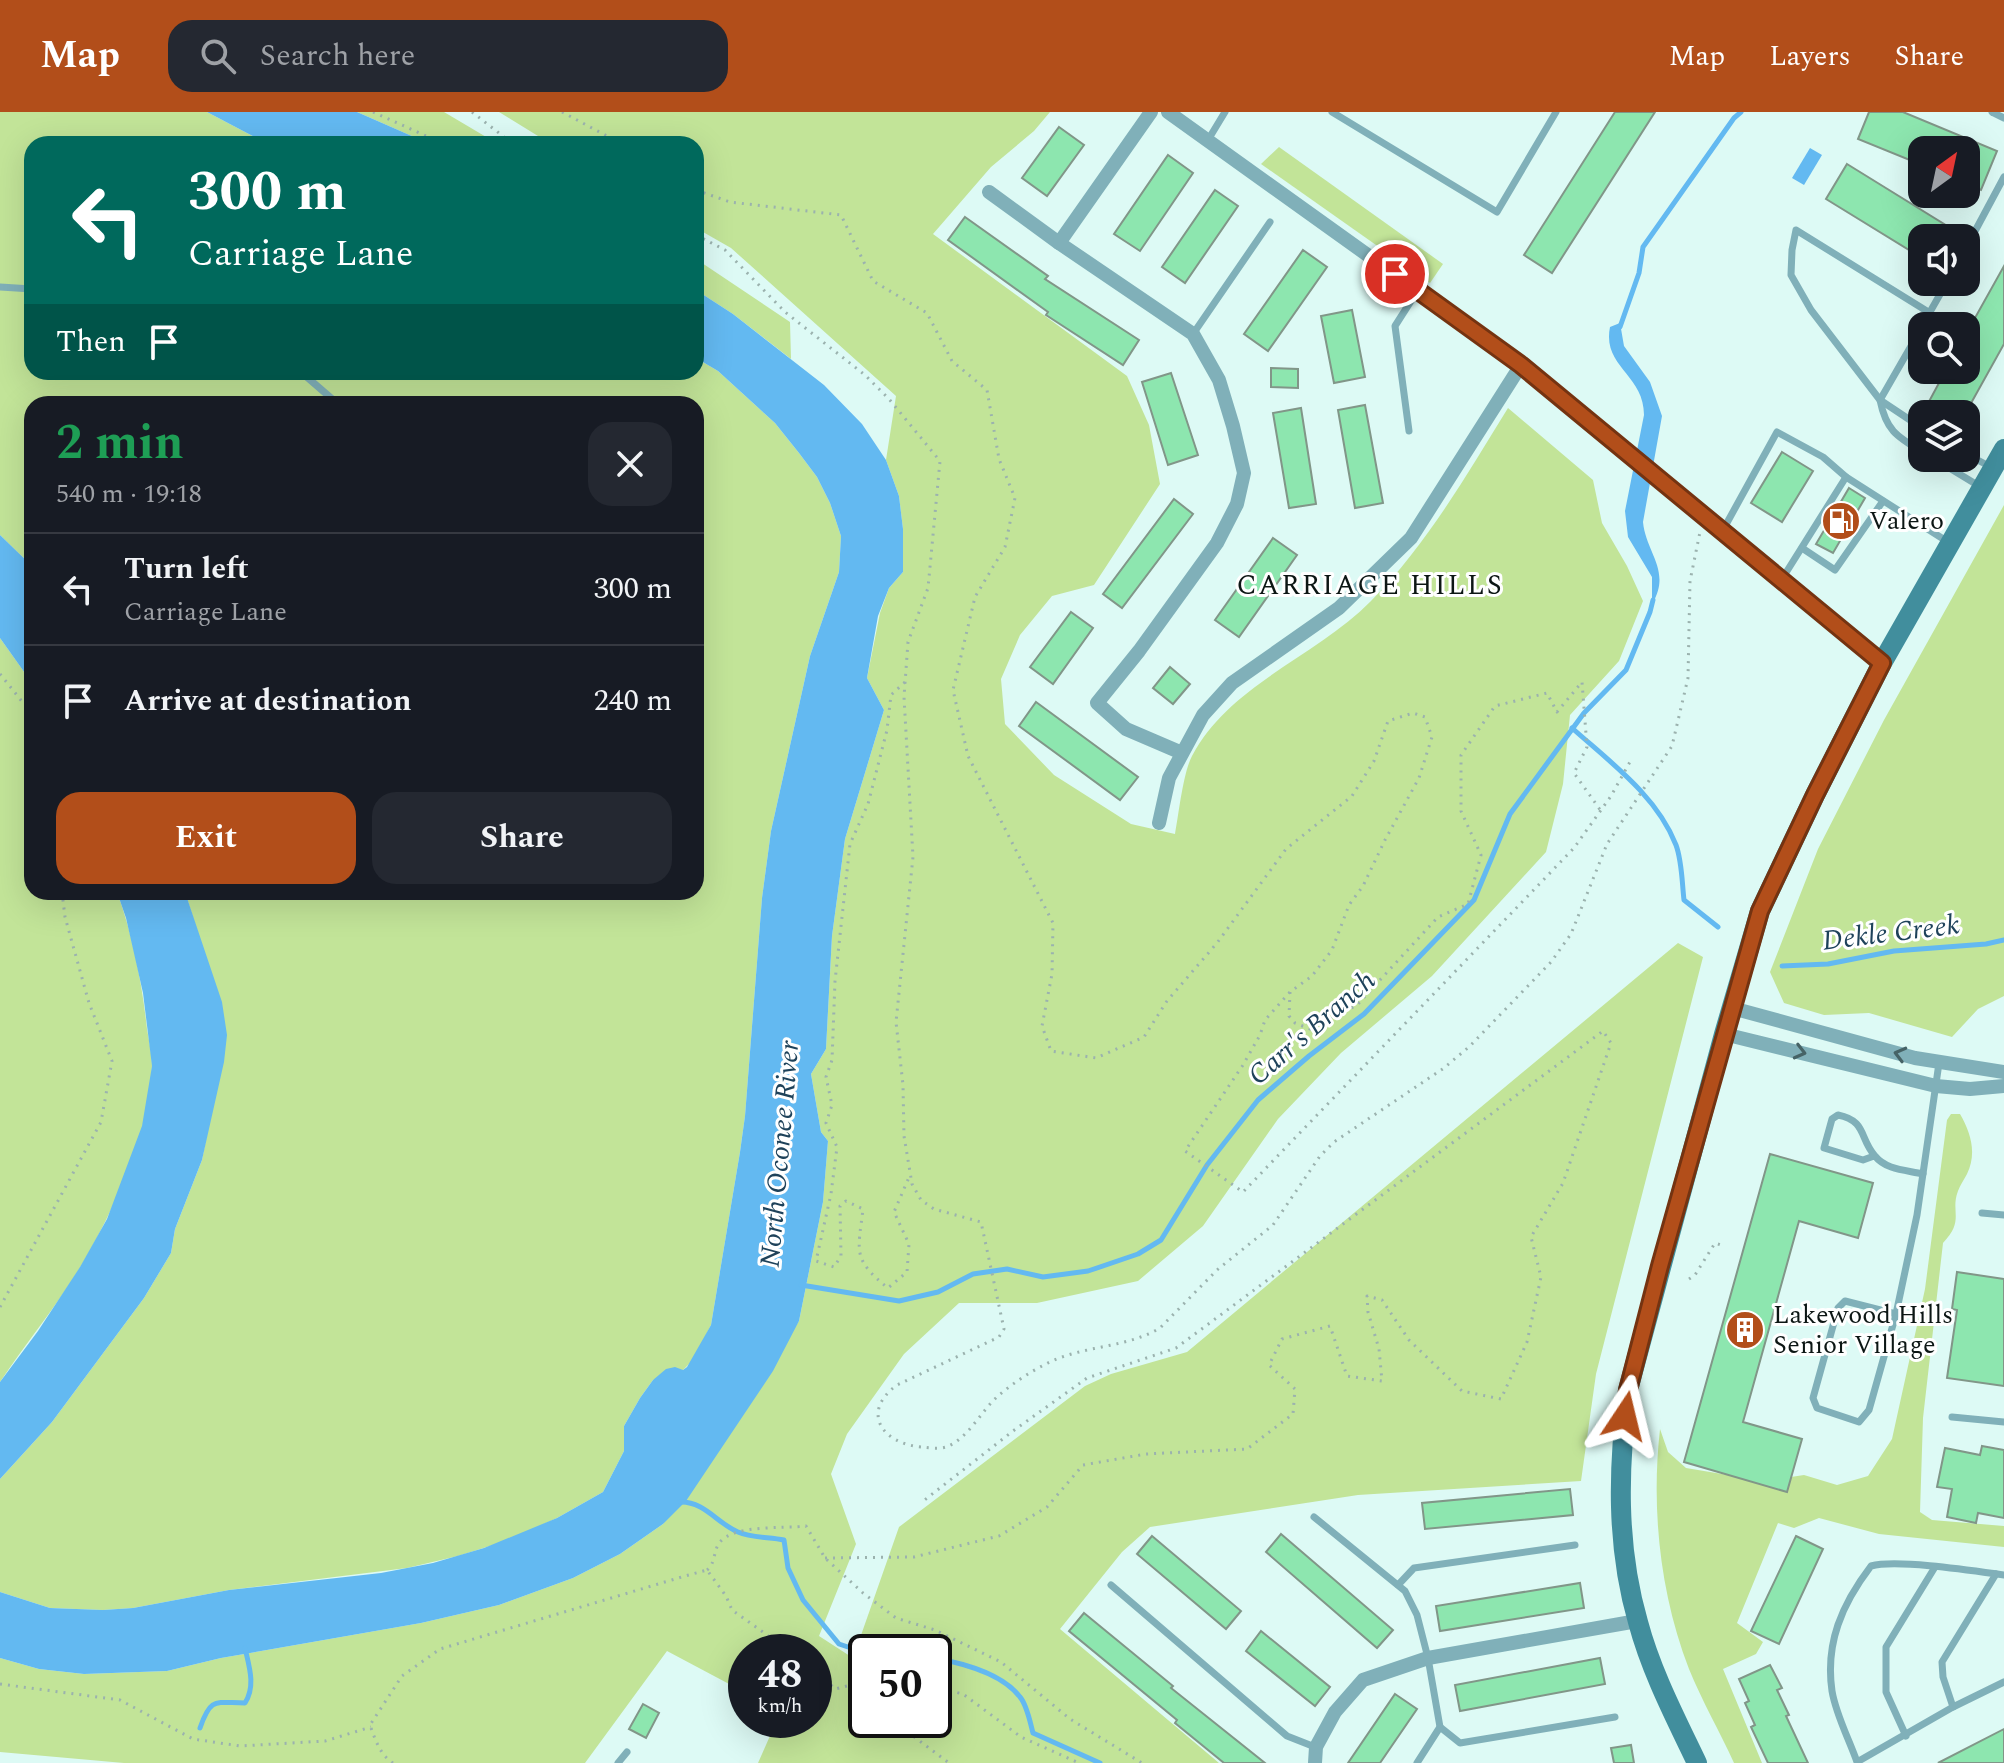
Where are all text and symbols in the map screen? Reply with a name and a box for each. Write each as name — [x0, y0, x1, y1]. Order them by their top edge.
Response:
search box — [168, 20, 728, 92]
text: Map — [40, 27, 120, 85]
text: Search here — [260, 33, 415, 79]
icon: search — [196, 34, 240, 78]
text: Map — [1669, 35, 1725, 78]
text: Layers — [1769, 35, 1851, 78]
text: Share — [1895, 35, 1964, 78]
north arrow — [1908, 136, 1980, 208]
map controls — [1908, 136, 1980, 472]
text: 300 m — [188, 150, 347, 235]
icon: left — [56, 168, 160, 272]
button: sound — [1908, 224, 1980, 296]
text: Carriage Lane — [188, 227, 413, 282]
pin — [1361, 240, 1429, 308]
icon: arrive — [1373, 252, 1417, 296]
button: search — [1908, 312, 1980, 384]
text: Then — [56, 319, 126, 365]
icon: arrive — [142, 320, 186, 364]
button: layers — [1908, 400, 1980, 472]
text: 2 min — [56, 407, 184, 480]
button: close — [588, 422, 672, 506]
text: 540 m · 19:18 — [56, 474, 202, 514]
fuel station icon: Valero — [1820, 500, 1862, 542]
place label: Valero — [1869, 501, 1944, 541]
text: Turn left — [124, 546, 249, 592]
district label: CARRIAGE HILLS — [1236, 564, 1504, 607]
text: 300 m — [594, 566, 672, 612]
icon: left — [56, 567, 100, 611]
text: Carriage Lane — [124, 592, 287, 632]
text: Arrive at destination — [124, 678, 411, 724]
text: 240 m — [594, 678, 672, 724]
icon: arrive — [56, 679, 100, 723]
button: Exit — [56, 792, 356, 884]
button: Share — [372, 792, 672, 884]
water label: Dekle Creek — [1820, 903, 1962, 963]
water label: Carr's Branch — [1238, 960, 1386, 1096]
water label: North Oconee River — [749, 1039, 811, 1269]
one-way arrow — [1793, 1043, 1807, 1060]
one-way arrow — [1893, 1047, 1907, 1063]
place label: Lakewood Hills Senior Village — [1773, 1295, 1953, 1365]
building icon: Lakewood Hills Senior Village — [1724, 1309, 1766, 1351]
position arrow — [1583, 1374, 1667, 1458]
speed limit sign: 50 — [848, 1634, 952, 1738]
text: 48 — [758, 1645, 802, 1706]
text: km/h — [758, 1691, 803, 1721]

